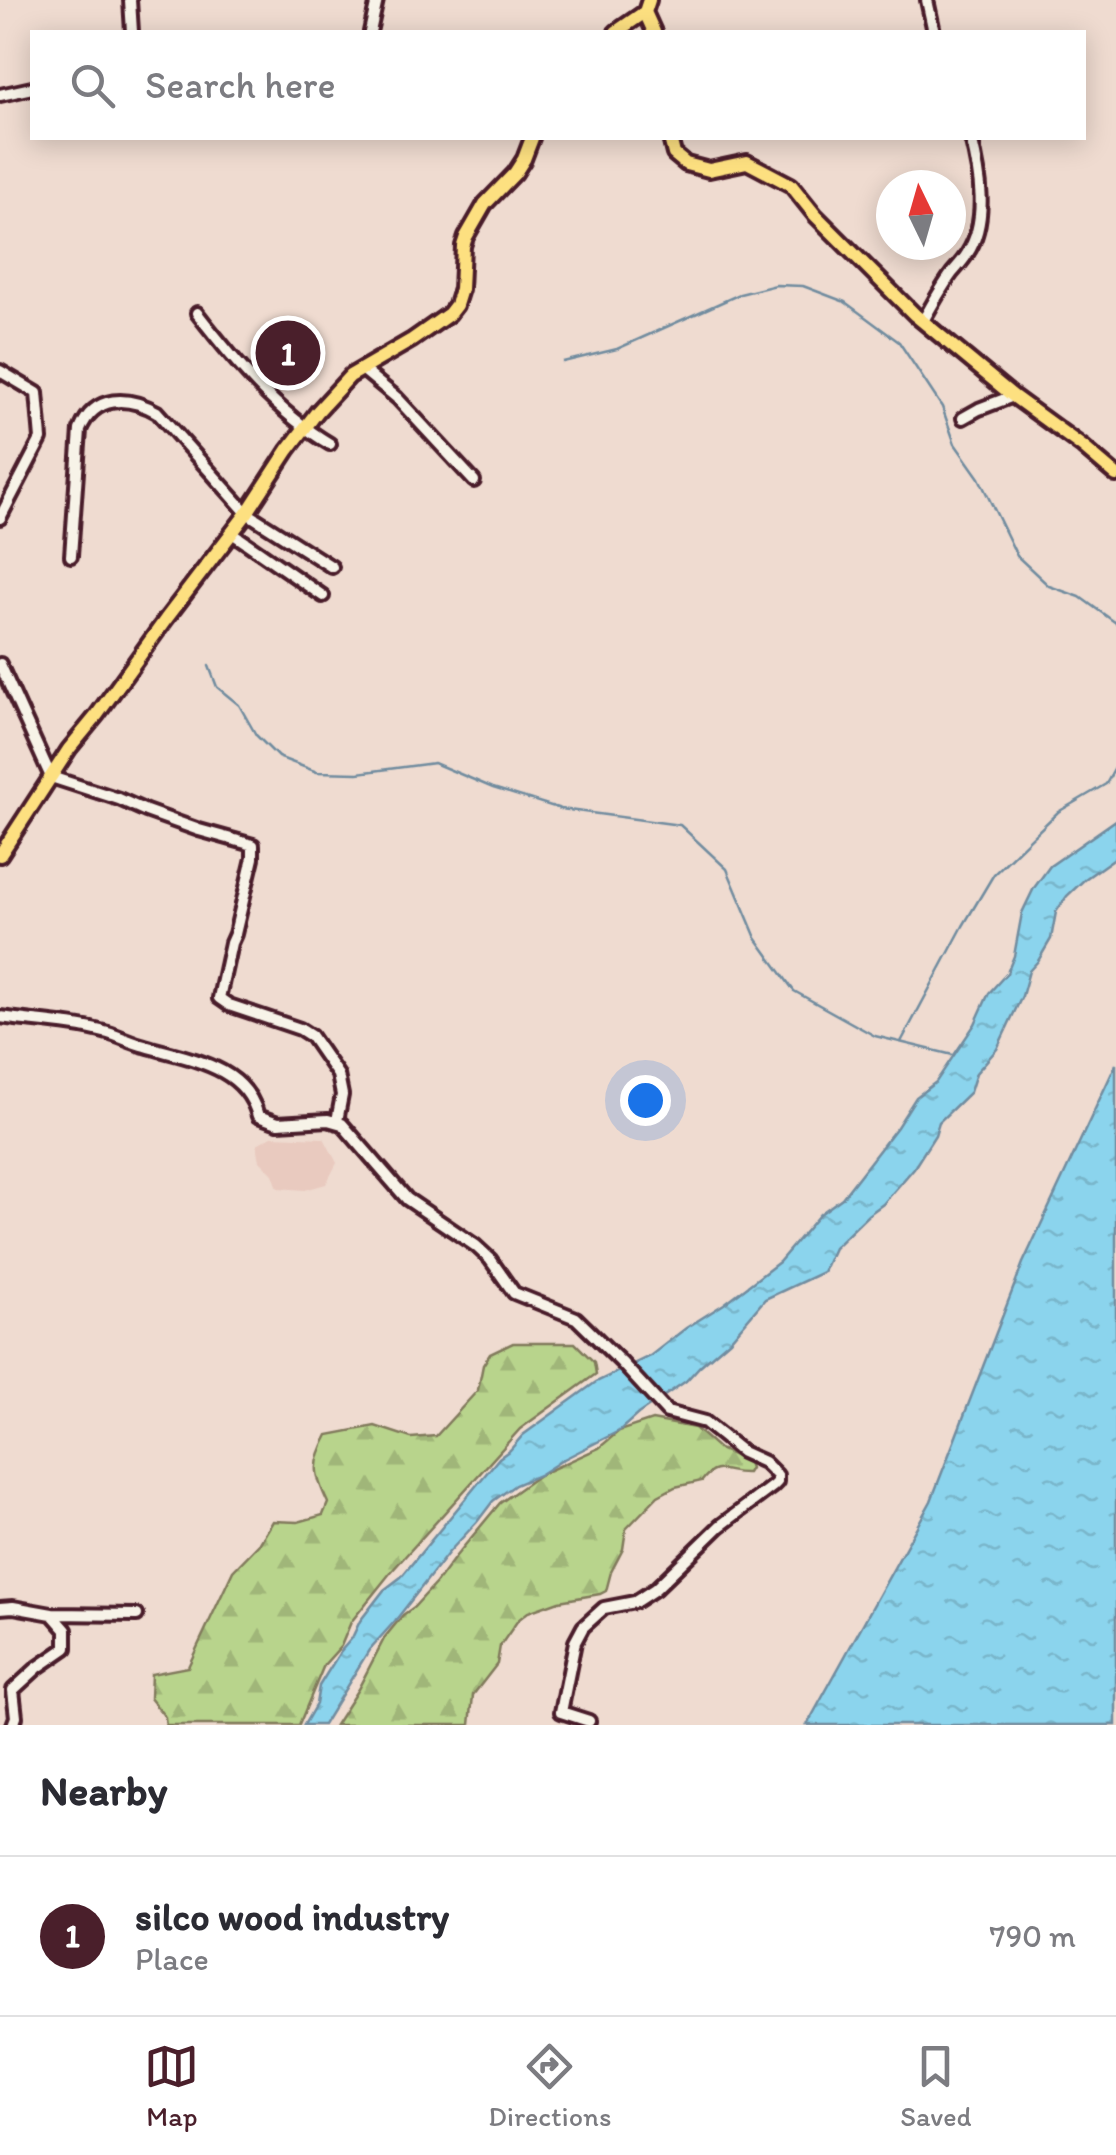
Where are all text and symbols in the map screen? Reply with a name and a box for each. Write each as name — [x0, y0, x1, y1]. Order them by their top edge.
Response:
search box — [30, 30, 1086, 140]
icon: search — [65, 58, 120, 113]
text: Search here — [145, 62, 336, 108]
north arrow — [876, 170, 966, 260]
pin: 1 — [256, 316, 320, 390]
your location — [620, 1075, 671, 1126]
text: Nearby — [40, 1765, 167, 1816]
text: silco wood industry — [135, 1894, 449, 1940]
text: 1 — [65, 1917, 80, 1955]
text: 790 m — [990, 1917, 1076, 1955]
text: Place — [135, 1940, 209, 1978]
tab: Map — [144, 2039, 199, 2133]
tab: Directions — [488, 2039, 611, 2133]
tab: Saved — [900, 2039, 972, 2133]

